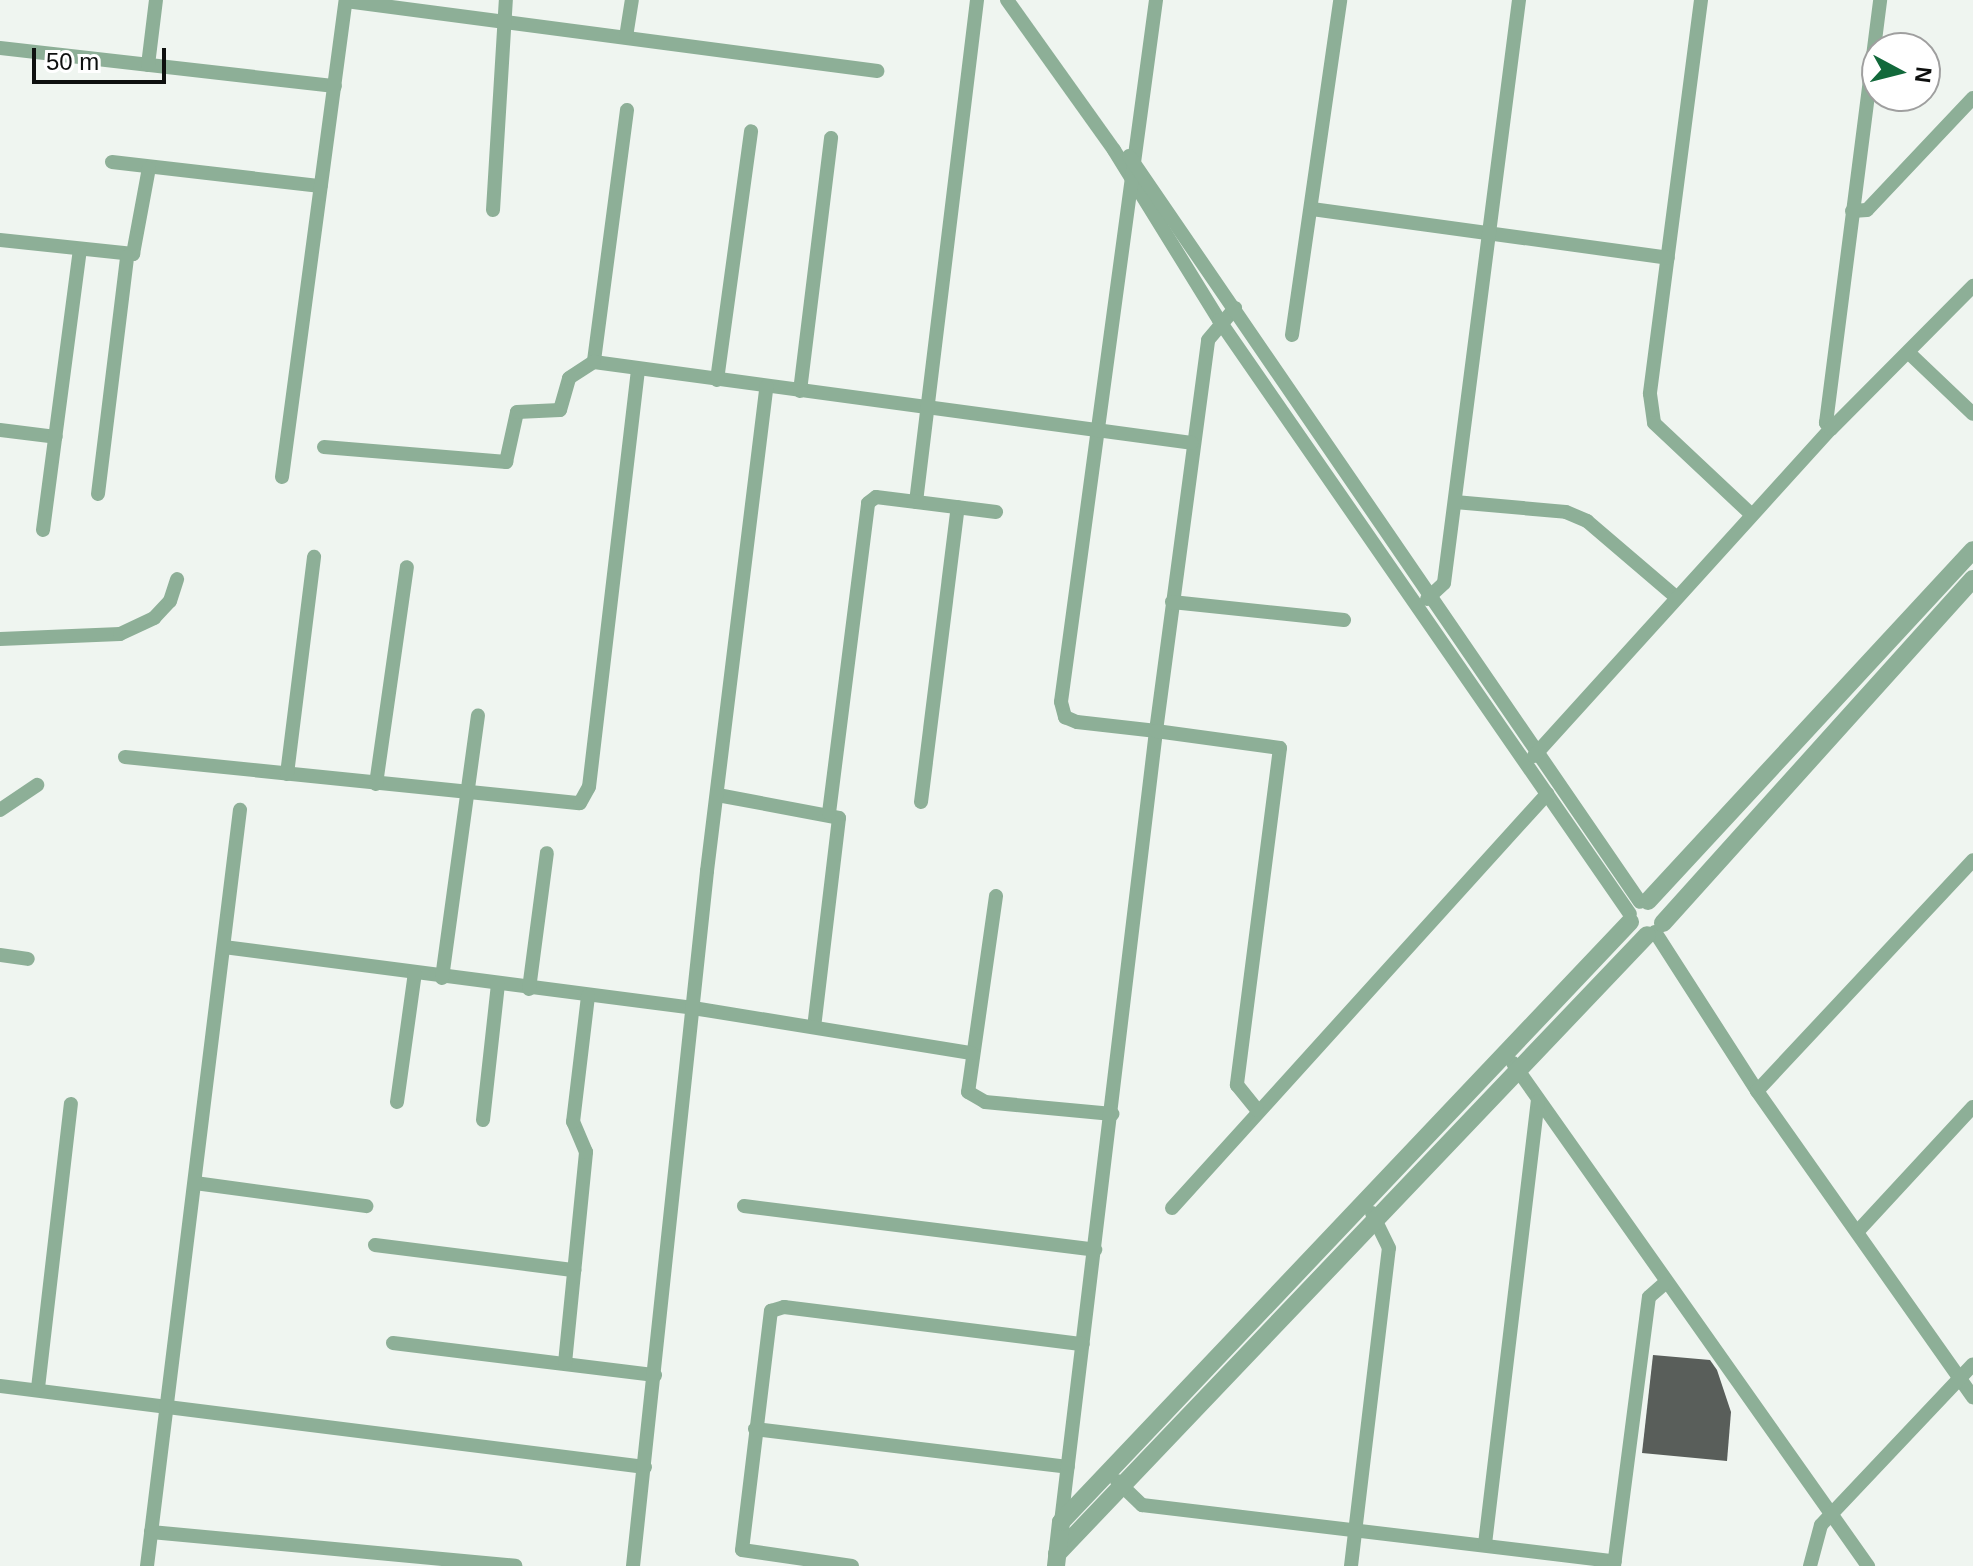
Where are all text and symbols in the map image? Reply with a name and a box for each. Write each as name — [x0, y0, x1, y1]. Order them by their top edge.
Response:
scale bar — [36, 32, 170, 82]
north arrow — [1861, 32, 1941, 112]
text: 50 m — [46, 48, 99, 75]
text: N — [1910, 65, 1937, 84]

